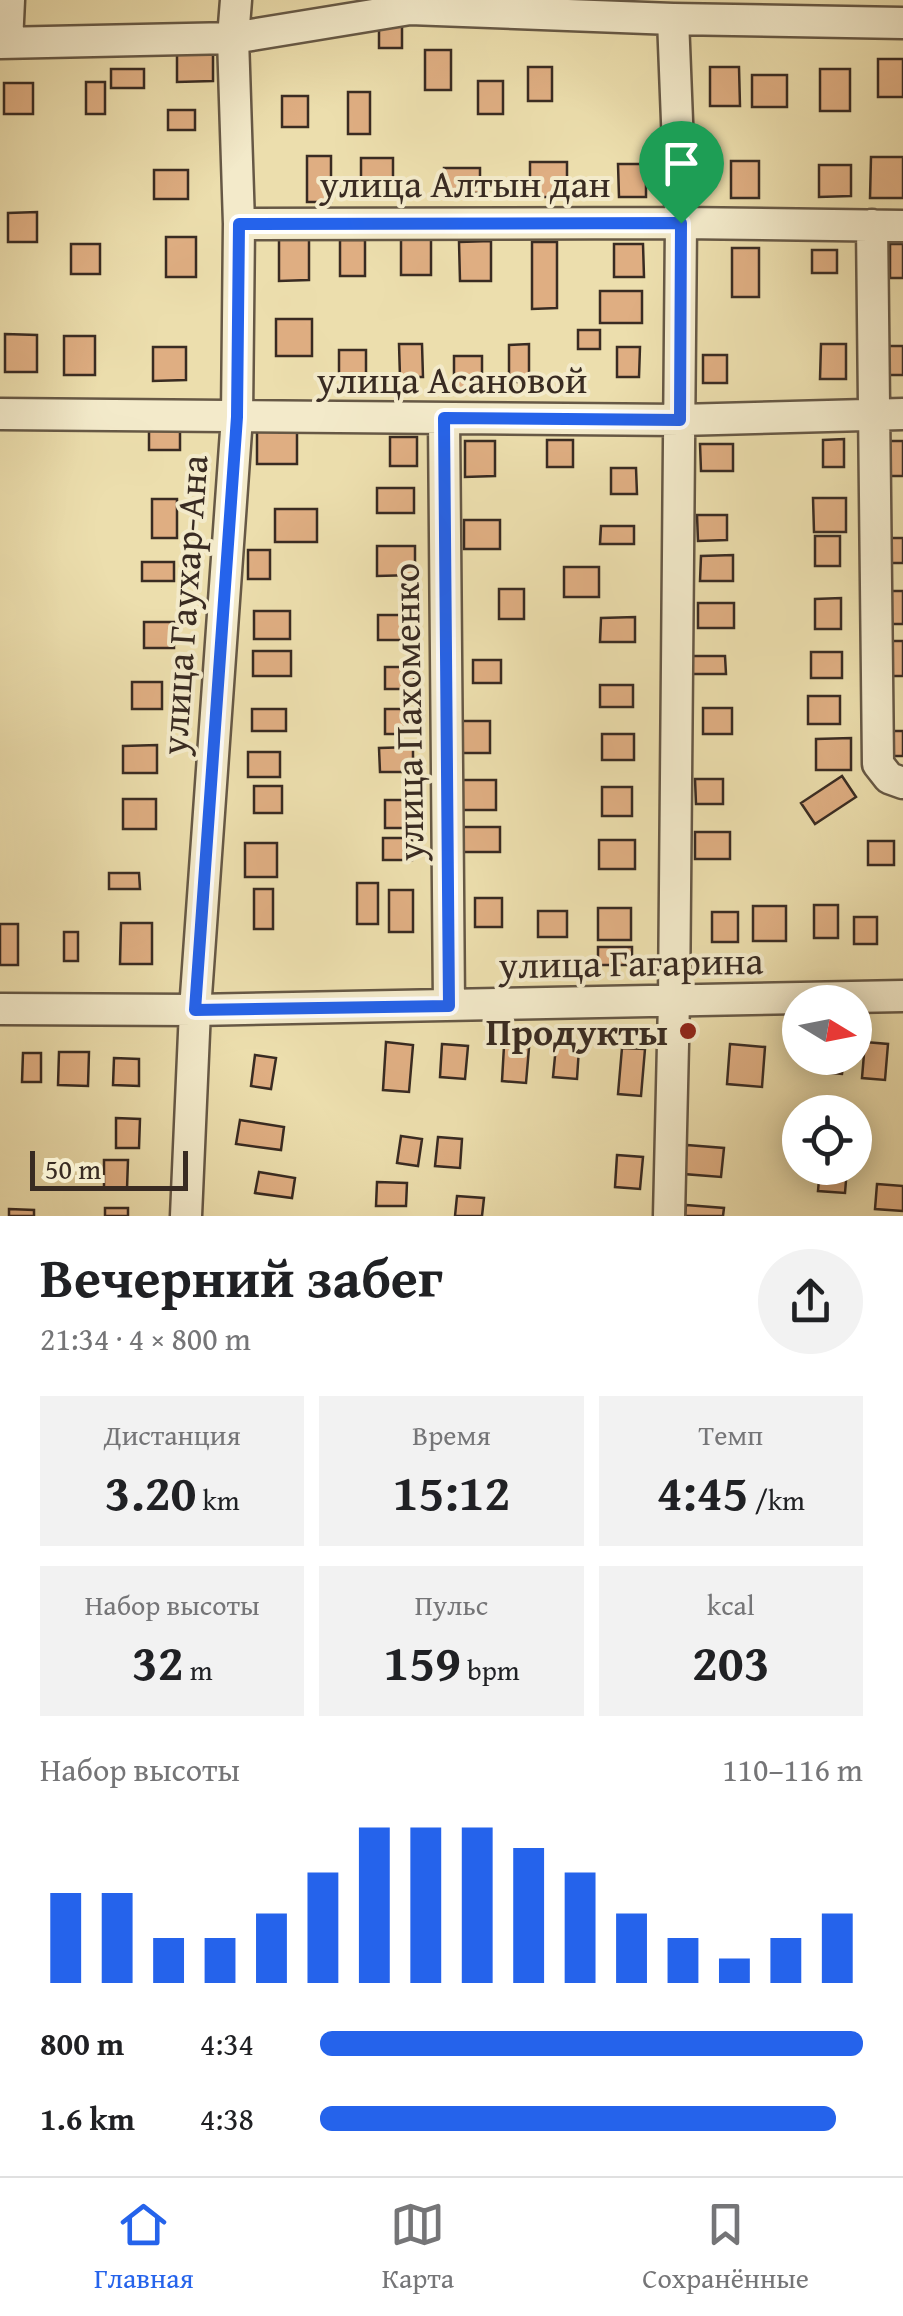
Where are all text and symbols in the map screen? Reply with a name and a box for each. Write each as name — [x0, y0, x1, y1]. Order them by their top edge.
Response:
pin — [639, 121, 724, 224]
icon: arrive — [654, 136, 709, 191]
street label: улица Алтын дан — [318, 155, 611, 211]
street label: улица Асановой — [316, 351, 587, 407]
street label: улица Гаухар-Ана — [145, 453, 221, 758]
street label: улица Пахоменко — [376, 562, 438, 863]
street label: улица Гагарина — [497, 932, 764, 992]
north arrow — [782, 985, 872, 1075]
map controls — [782, 985, 872, 1185]
place label: Продукты — [486, 1003, 668, 1059]
marker: Продукты — [677, 1020, 699, 1042]
button: locate — [782, 1095, 872, 1185]
scale bar — [30, 1146, 188, 1190]
text: 50 m — [45, 1148, 101, 1189]
text: Вечерний забег — [40, 1237, 443, 1317]
button: share — [758, 1249, 863, 1354]
text: 21:34 · 4 × 800 m — [40, 1315, 251, 1362]
text: Дистанция — [104, 1414, 241, 1455]
text: Время — [412, 1414, 491, 1455]
text: Темп — [699, 1414, 763, 1455]
text: 3.20 — [105, 1455, 196, 1528]
text: 15:12 — [393, 1455, 510, 1528]
text: 4:45 — [657, 1455, 749, 1528]
text: km — [196, 1479, 240, 1520]
text: /km — [749, 1479, 805, 1520]
text: Набор высоты — [85, 1584, 260, 1625]
text: Пульс — [415, 1584, 488, 1625]
text: kcal — [707, 1584, 755, 1625]
text: 32 — [132, 1625, 184, 1698]
text: 159 — [383, 1625, 461, 1698]
text: 203 — [692, 1625, 770, 1698]
text: m — [184, 1649, 213, 1690]
text: bpm — [461, 1649, 520, 1690]
text: Набор высоты — [40, 1746, 240, 1793]
text: 110–116 m — [722, 1746, 863, 1793]
text: 800 m — [40, 2020, 124, 2067]
text: 4:34 — [200, 2020, 254, 2067]
text: 1.6 km — [40, 2095, 135, 2142]
text: 4:38 — [200, 2095, 254, 2142]
tab: Главная — [94, 2197, 194, 2298]
tab: Карта — [382, 2197, 454, 2298]
tab: Сохранённые — [642, 2197, 809, 2298]

